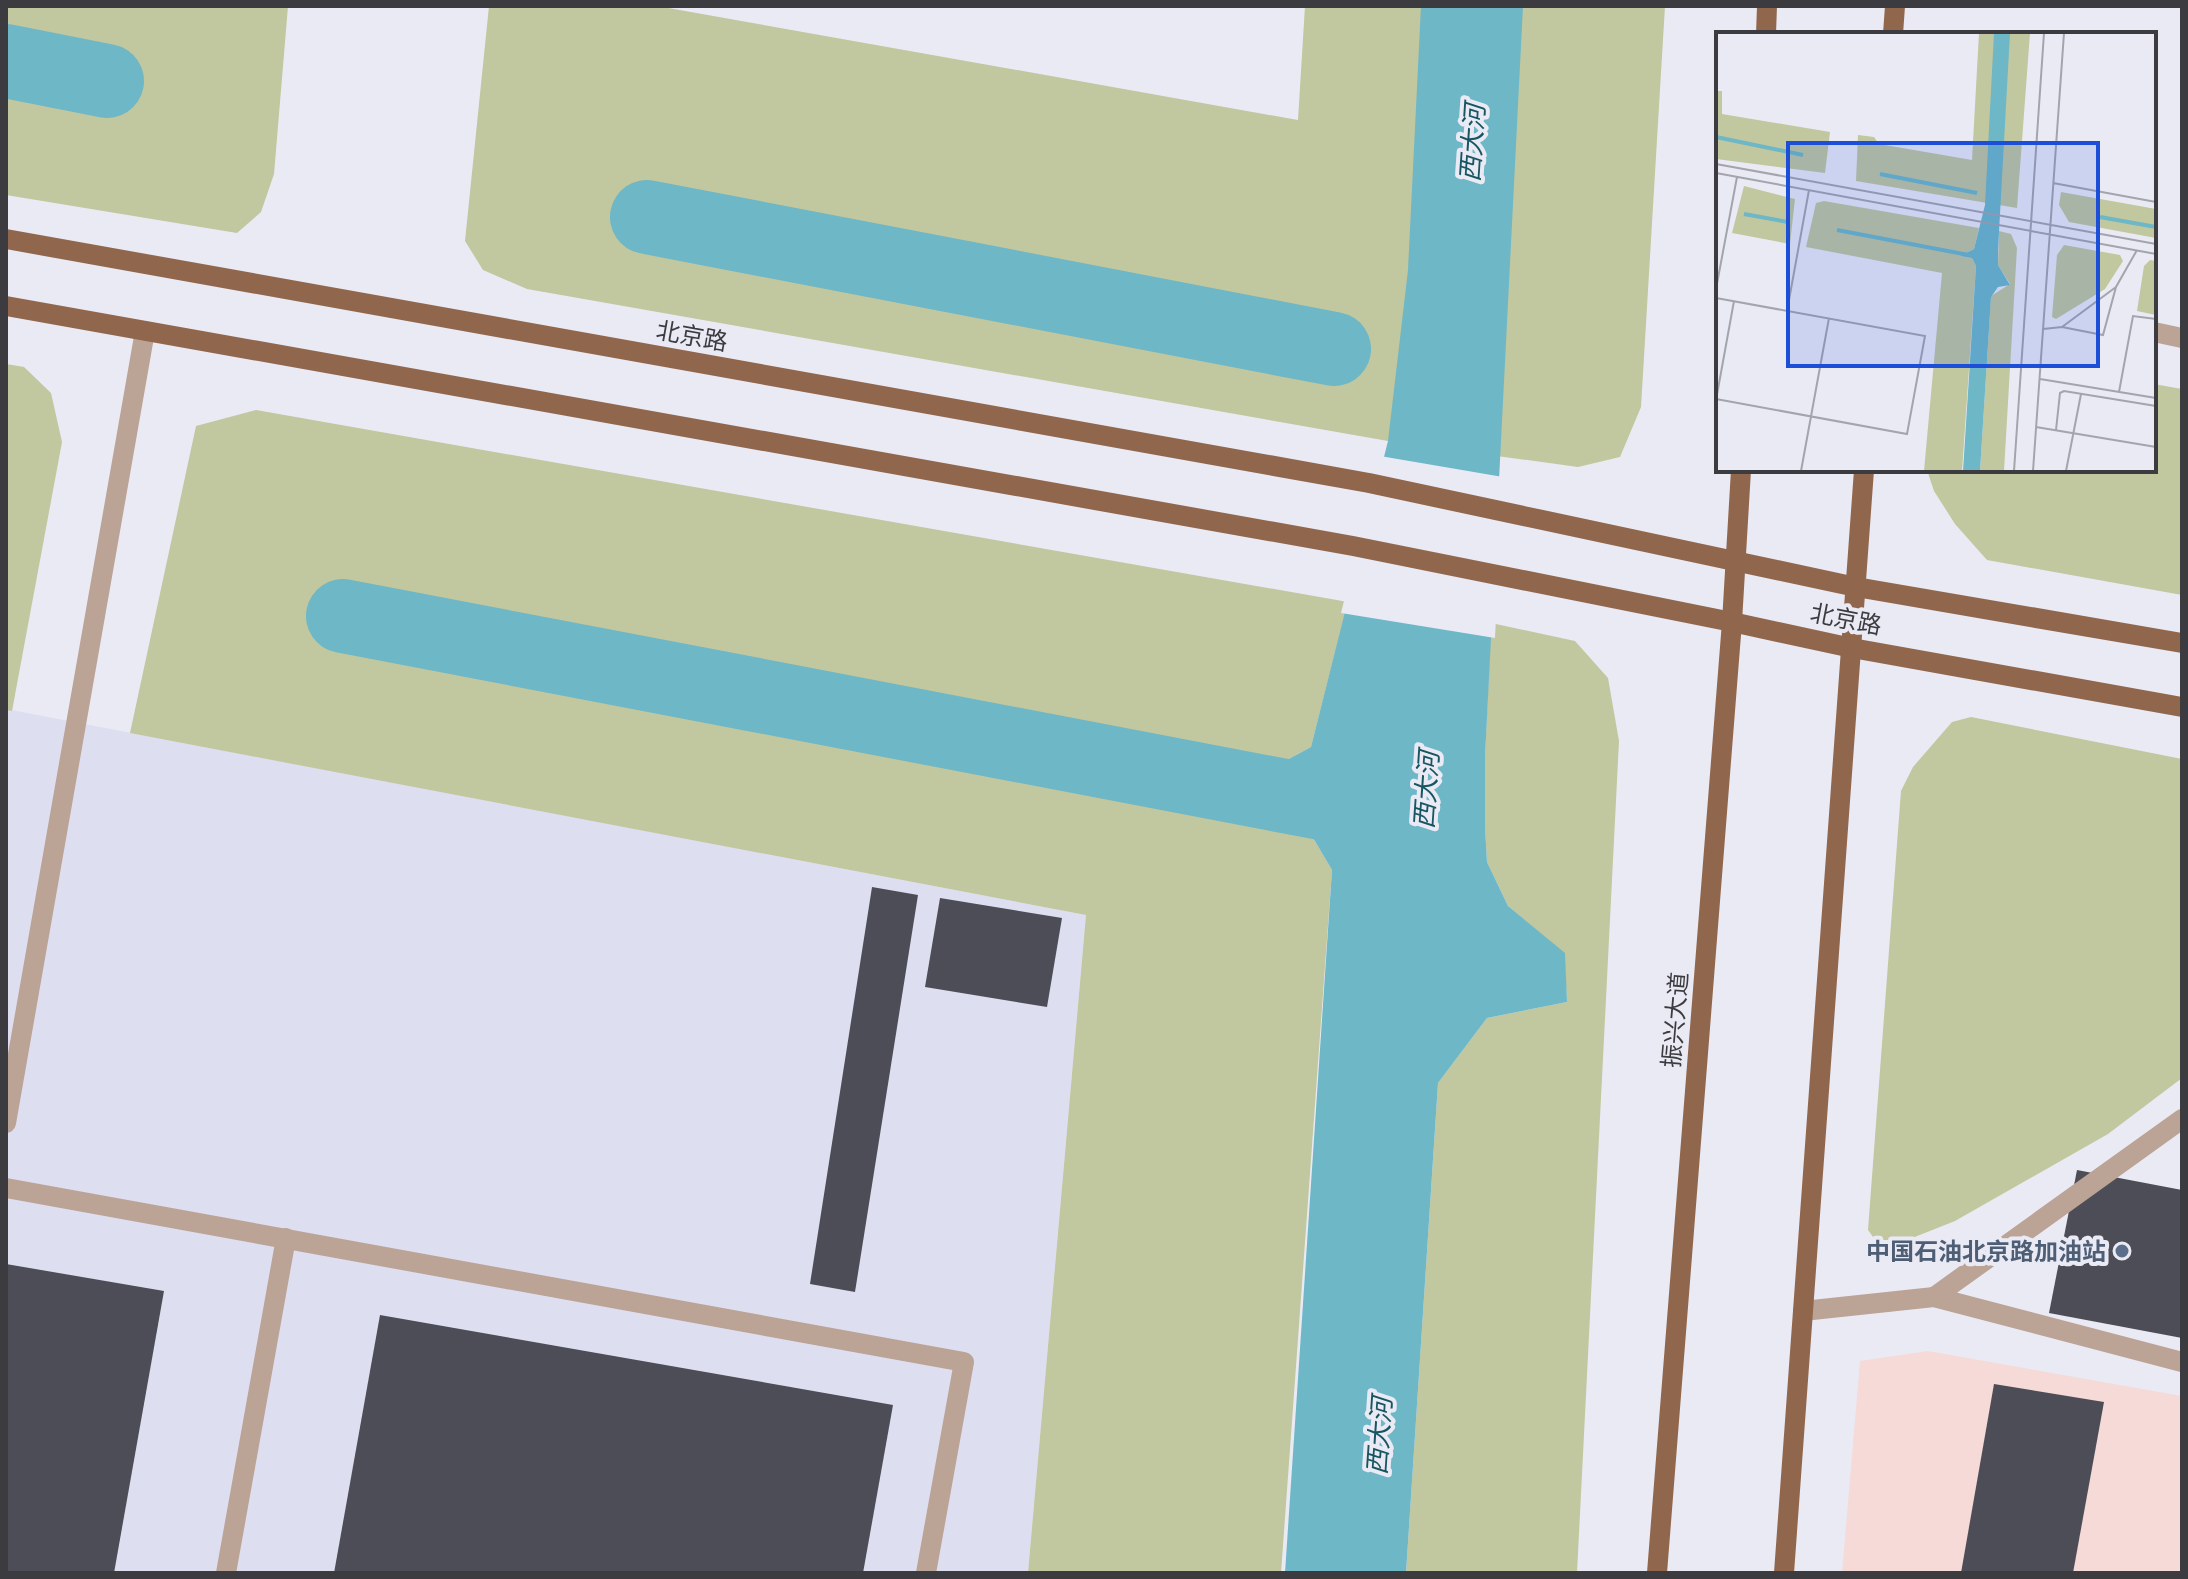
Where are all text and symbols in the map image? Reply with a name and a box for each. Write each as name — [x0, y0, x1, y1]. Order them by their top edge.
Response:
inset map — [1716, 32, 2156, 472]
water label: 西大河 — [1453, 98, 1492, 183]
street label: 北京路 — [654, 314, 730, 358]
street label: 北京路 — [1808, 597, 1884, 641]
water label: 西大河 — [1407, 745, 1446, 830]
street label: 振兴大道 — [1655, 971, 1695, 1069]
place label: 中国石油北京路加油站 — [1866, 1236, 2106, 1267]
marker: 中国石油北京路加油站 — [2113, 1242, 2131, 1260]
water label: 西大河 — [1360, 1391, 1399, 1476]

